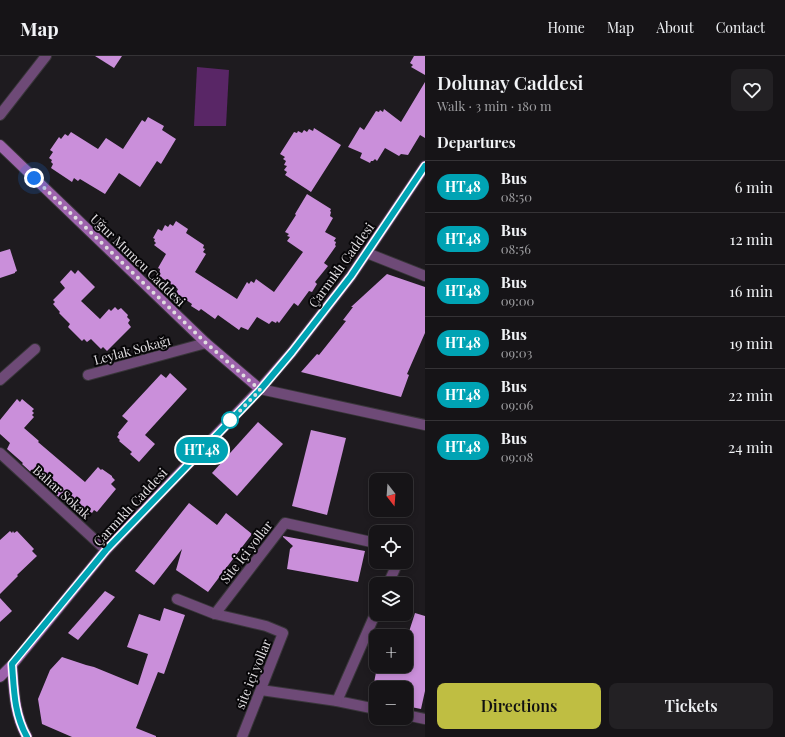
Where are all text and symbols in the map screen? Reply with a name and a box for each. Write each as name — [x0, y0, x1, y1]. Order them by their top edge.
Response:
text: Map — [20, 15, 59, 41]
text: Home — [547, 18, 585, 37]
text: Map — [607, 18, 634, 37]
text: About — [656, 18, 694, 37]
text: Contact — [716, 18, 765, 37]
text: Dolunay Caddesi — [437, 69, 583, 95]
button: heart — [731, 69, 773, 111]
text: Walk · 3 min · 180 m — [437, 97, 551, 114]
text: Departures — [437, 132, 516, 152]
your location — [24, 168, 44, 188]
text: Bus — [501, 168, 527, 188]
text: HT48 — [445, 177, 481, 196]
text: 6 min — [735, 177, 773, 197]
text: 08:50 — [501, 188, 532, 205]
street label: Uğur Mumcu Caddesi — [87, 210, 190, 310]
street label: Çarmıklı Caddesi — [304, 219, 377, 310]
text: Bus — [501, 220, 527, 240]
text: HT48 — [445, 229, 481, 248]
text: 12 min — [730, 229, 773, 249]
text: 08:56 — [501, 240, 531, 257]
text: Bus — [501, 272, 527, 292]
text: HT48 — [445, 281, 481, 300]
text: 16 min — [729, 281, 773, 301]
text: 09:00 — [501, 292, 534, 309]
text: Bus — [501, 324, 527, 344]
street label: Leylak Sokağı — [92, 331, 172, 368]
text: HT48 — [445, 333, 481, 352]
text: 19 min — [729, 333, 773, 353]
text: 09:03 — [501, 344, 532, 361]
text: Bus — [501, 376, 527, 396]
text: HT48 — [445, 385, 481, 404]
text: 22 min — [728, 385, 773, 405]
text: 09:06 — [501, 396, 533, 413]
unlabelled marker — [221, 411, 239, 429]
text: Bus — [501, 428, 527, 448]
line badge: HT48 — [174, 437, 230, 463]
text: HT48 — [445, 437, 481, 456]
text: 24 min — [728, 437, 773, 457]
text: HT48 — [184, 440, 220, 459]
text: 09:08 — [501, 448, 533, 465]
street label: Bahar Sokak — [30, 461, 95, 523]
street label: Çarmıklı Caddesi — [89, 464, 170, 549]
north arrow — [369, 473, 413, 517]
map controls — [369, 473, 413, 725]
street label: Site İçi yollar — [216, 517, 276, 587]
button: locate — [369, 525, 413, 569]
button: layers — [369, 577, 413, 621]
button: + — [369, 629, 413, 673]
street label: site içi yollar — [231, 636, 274, 711]
button: − — [369, 681, 413, 725]
button: Directions — [437, 683, 601, 729]
button: Tickets — [609, 683, 773, 729]

